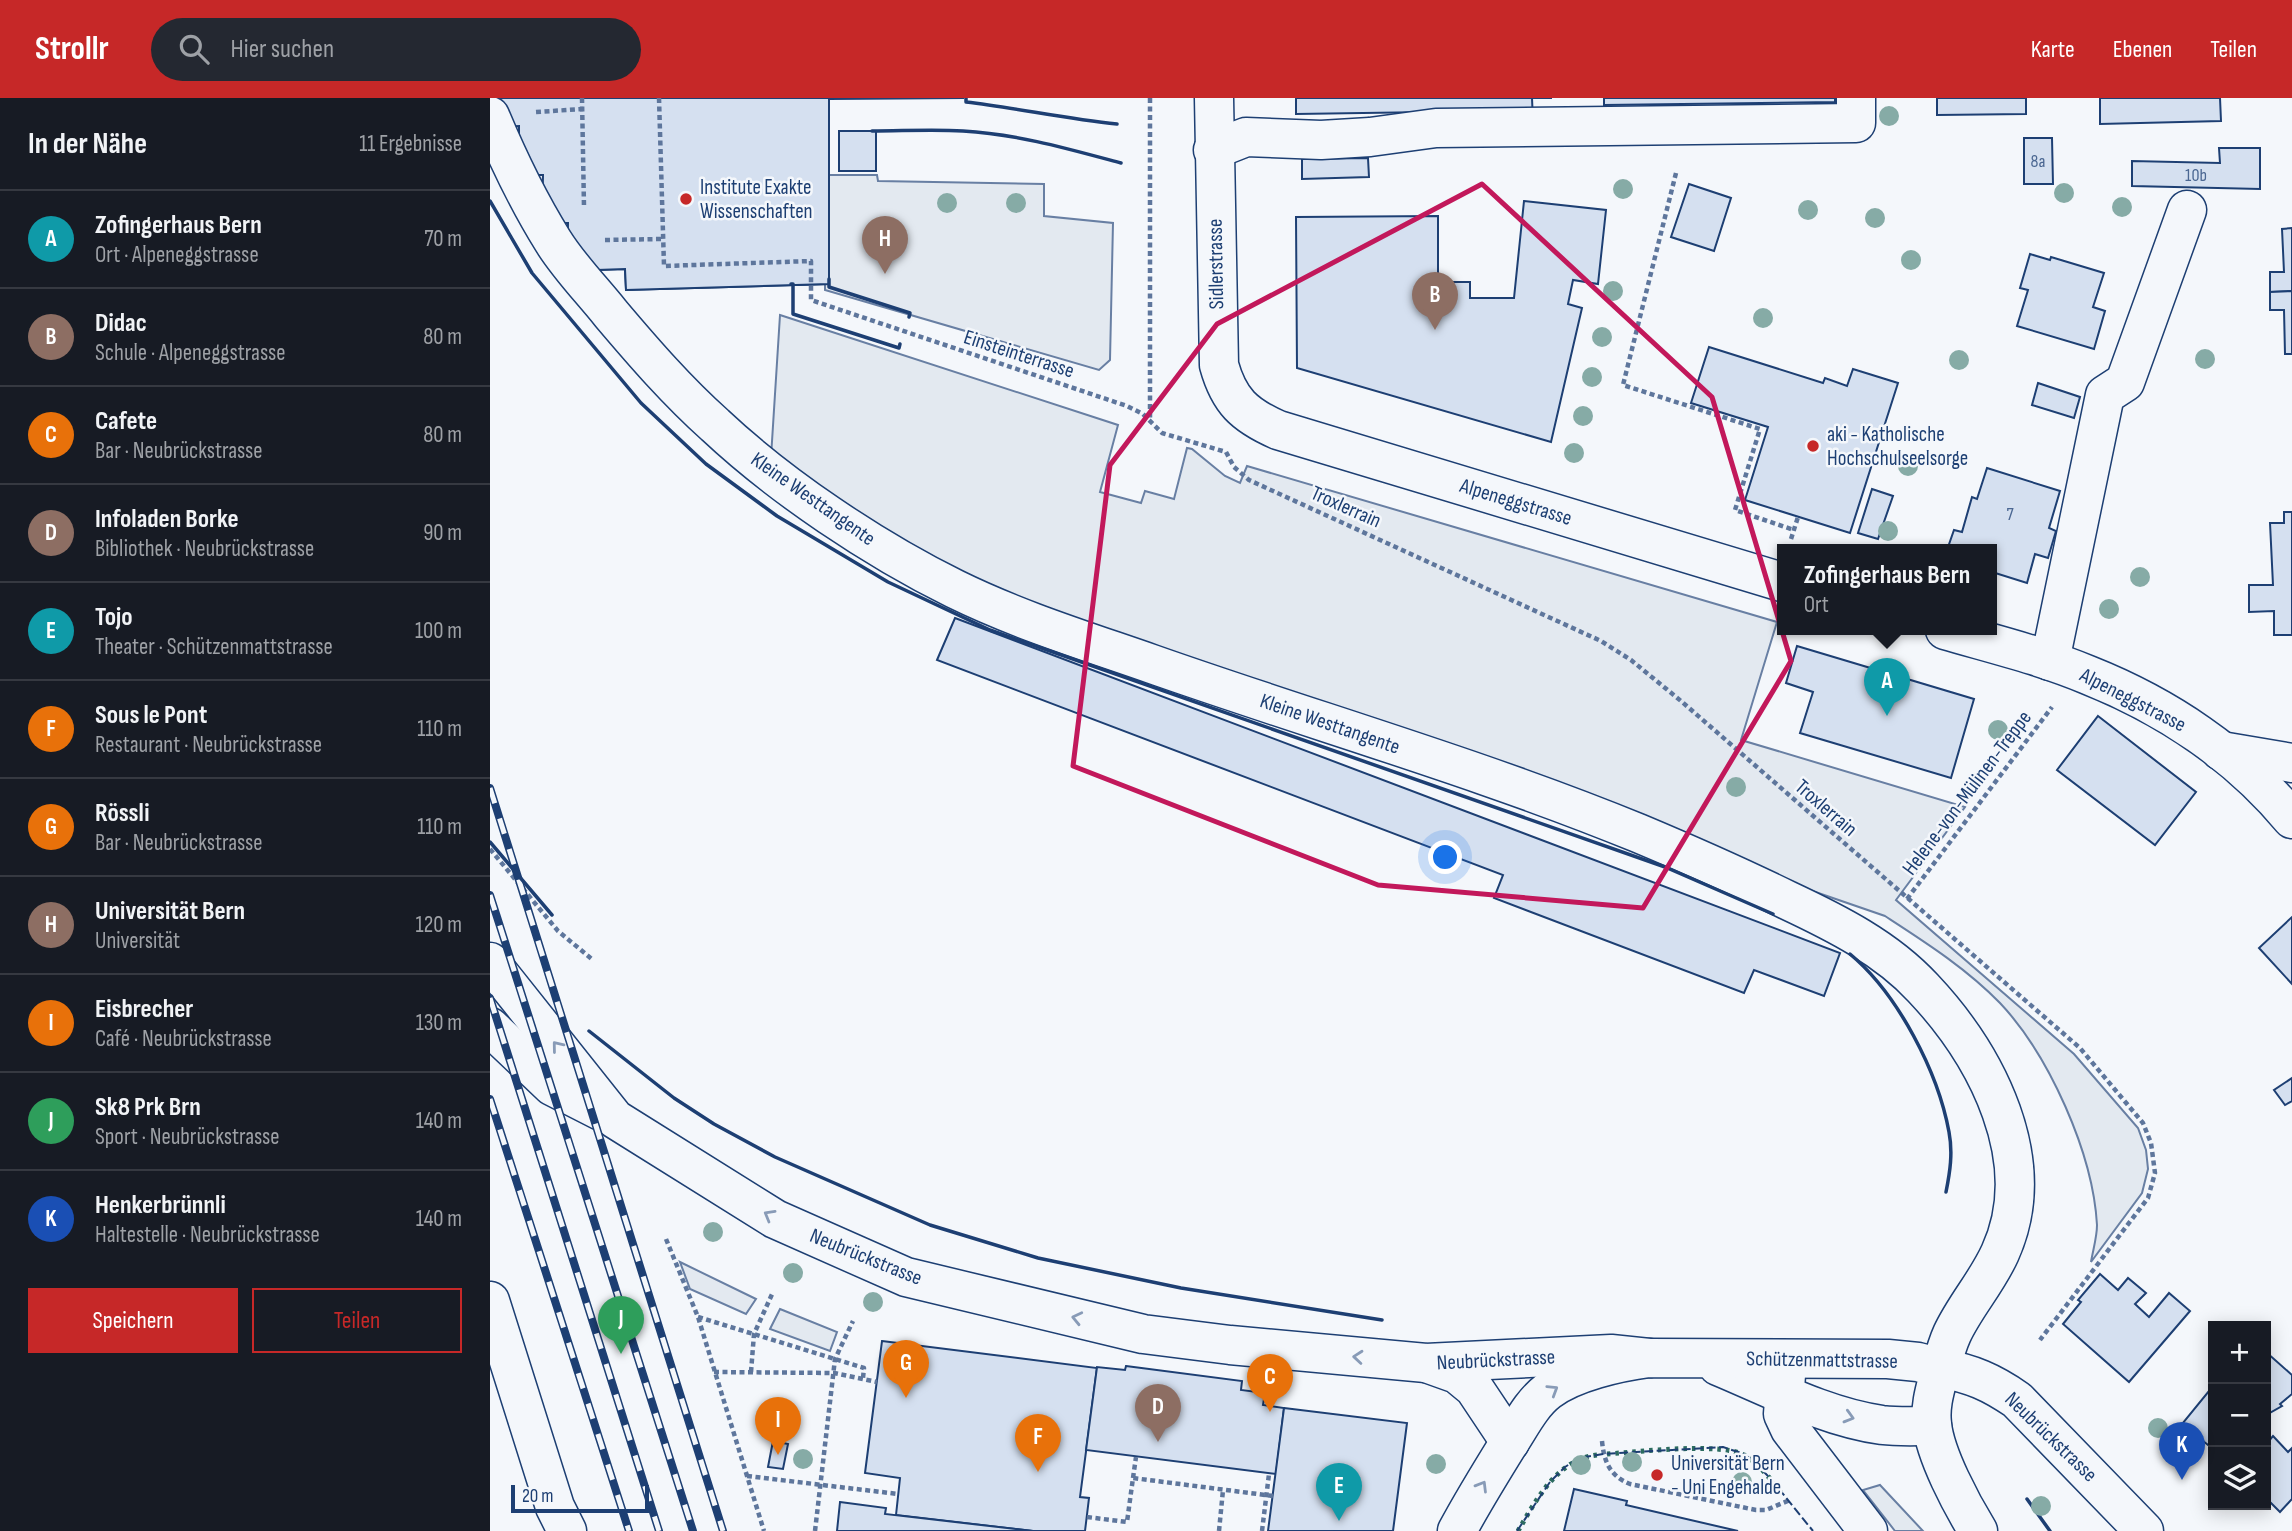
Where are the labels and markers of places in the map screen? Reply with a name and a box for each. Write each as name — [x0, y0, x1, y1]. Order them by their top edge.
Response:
place label: Institute Exakte Wissenschaften — [700, 175, 813, 224]
marker: Institute Exakte Wissenschaften — [678, 191, 694, 207]
pin: H — [862, 216, 908, 274]
pin: B — [1412, 272, 1458, 330]
place label: aki - Katholische Hochschulseelsorge — [1827, 422, 1968, 471]
marker: aki - Katholische Hochschulseelsorge — [1805, 438, 1821, 454]
pin: A — [1864, 658, 1910, 716]
pin: J — [598, 1296, 644, 1354]
pin: G — [883, 1340, 929, 1398]
pin: C — [1247, 1354, 1293, 1412]
pin: D — [1135, 1384, 1181, 1442]
pin: I — [755, 1397, 801, 1455]
pin: F — [1015, 1414, 1061, 1472]
pin: K — [2159, 1422, 2205, 1480]
place label: Universität Bern - Uni Engehalde — [1671, 1451, 1785, 1500]
pin: E — [1316, 1463, 1362, 1521]
marker: Universität Bern - Uni Engehalde — [1649, 1467, 1665, 1483]

